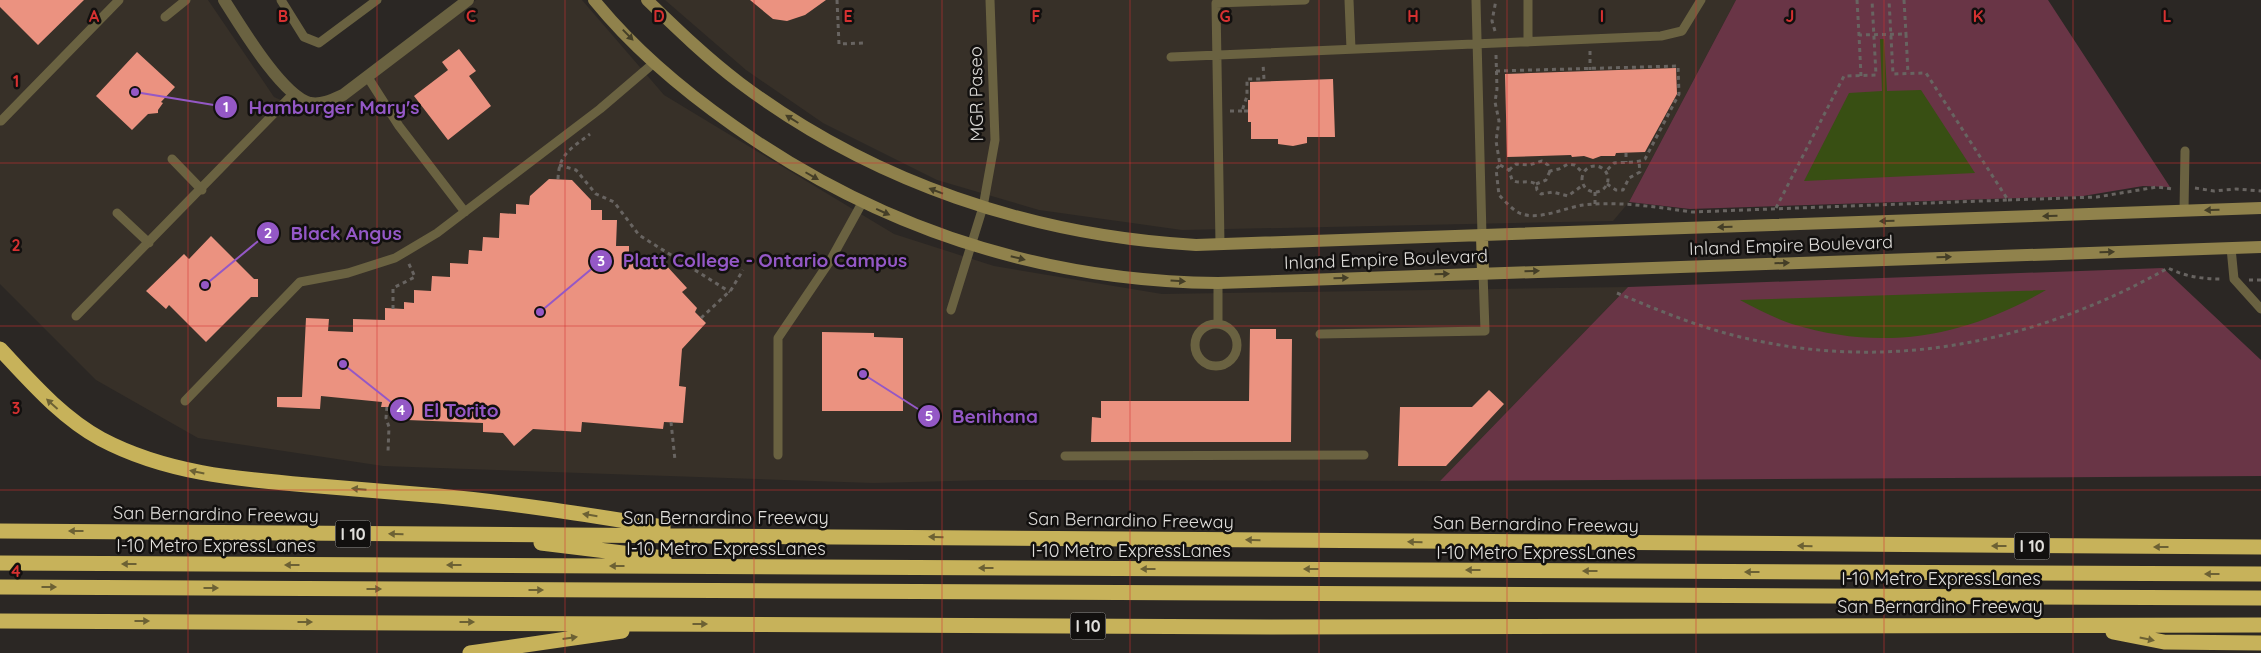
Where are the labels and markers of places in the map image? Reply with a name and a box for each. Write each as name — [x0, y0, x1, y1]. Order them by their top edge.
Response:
callout: Hamburger Mary's — [214, 90, 429, 124]
callout: Black Angus — [256, 216, 412, 250]
callout: Platt College - Ontario Campus — [588, 244, 918, 278]
callout: El Torito — [388, 393, 508, 427]
callout: Benihana — [917, 399, 1048, 433]

